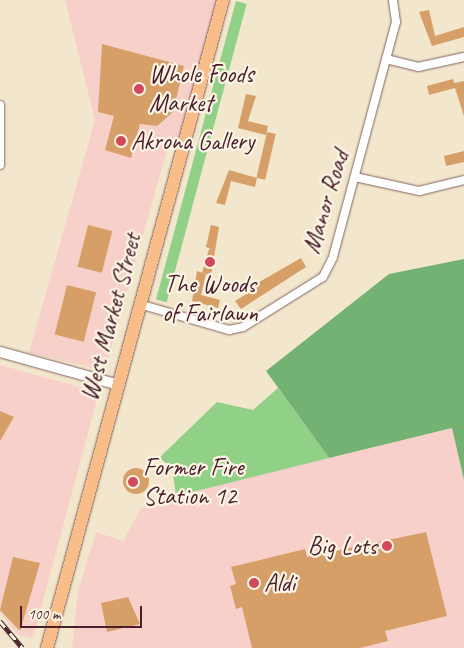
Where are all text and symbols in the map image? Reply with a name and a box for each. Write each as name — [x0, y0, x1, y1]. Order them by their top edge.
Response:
place label: Whole Foods Market — [149, 60, 253, 119]
marker: Whole Foods Market — [133, 83, 145, 95]
place label: Akrona Gallery — [131, 126, 255, 156]
marker: Akrona Gallery — [115, 135, 127, 147]
street label: Manor Road — [296, 147, 356, 257]
street label: West Market Street — [74, 229, 148, 405]
marker: The Woods of Fairlawn — [204, 256, 216, 268]
place label: The Woods of Fairlawn — [162, 270, 258, 329]
place label: Former Fire Station 12 — [143, 453, 244, 512]
marker: Former Fire Station 12 — [127, 476, 139, 488]
place label: Big Lots — [308, 531, 377, 561]
marker: Big Lots — [381, 540, 393, 552]
place label: Aldi — [264, 568, 295, 598]
marker: Aldi — [248, 577, 260, 589]
scale bar — [22, 596, 145, 628]
text: 100 m — [28, 605, 60, 624]

